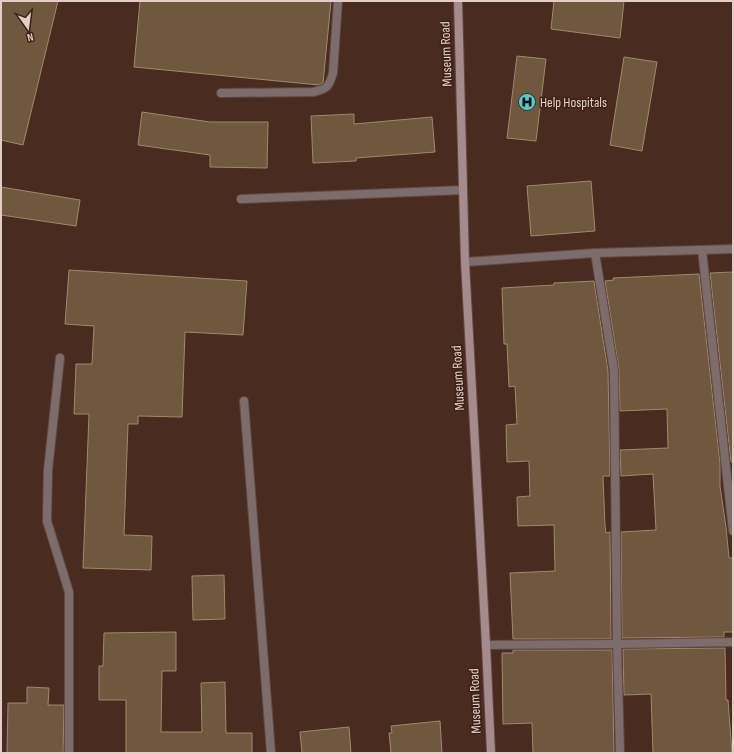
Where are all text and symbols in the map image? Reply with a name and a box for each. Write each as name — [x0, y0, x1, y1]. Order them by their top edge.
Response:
north arrow — [8, 8, 48, 48]
street label: Museum Road — [436, 21, 456, 87]
text: N — [26, 30, 35, 44]
hospital icon: Help Hospitals — [517, 92, 537, 112]
place label: Help Hospitals — [540, 94, 607, 111]
street label: Museum Road — [448, 345, 468, 411]
street label: Museum Road — [465, 668, 485, 734]

